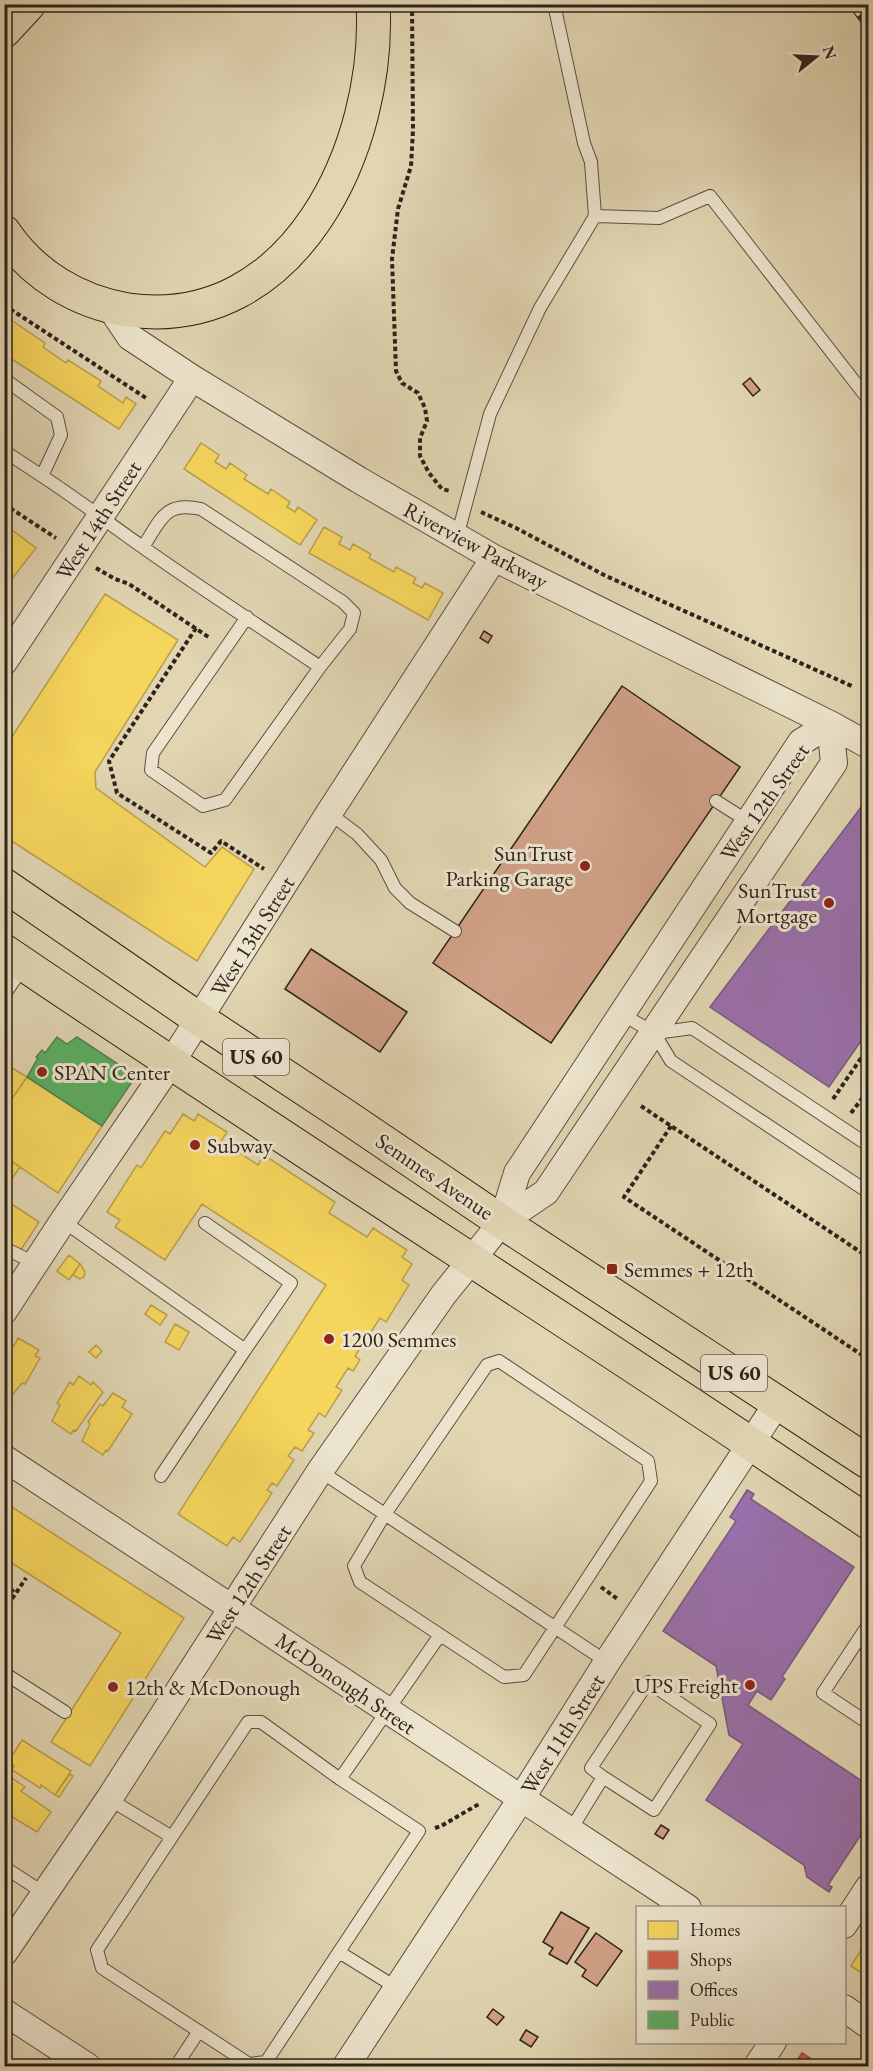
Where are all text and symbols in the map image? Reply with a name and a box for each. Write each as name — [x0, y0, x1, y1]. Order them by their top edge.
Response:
north arrow — [786, 27, 846, 87]
text: N — [818, 43, 842, 62]
street label: West 14th Street — [49, 455, 148, 586]
street label: Riverview Parkway — [399, 495, 553, 596]
street label: West 12th Street — [713, 738, 816, 867]
place label: SunTrust Parking Garage — [445, 839, 573, 893]
marker: SunTrust Parking Garage — [578, 859, 592, 873]
street label: West 13th Street — [204, 870, 301, 1002]
place label: SunTrust Mortgage — [736, 876, 817, 930]
marker: SunTrust Mortgage — [822, 896, 836, 910]
road number: US 60 — [223, 1039, 289, 1075]
place label: SPAN Center — [54, 1058, 171, 1087]
marker: SPAN Center — [35, 1065, 49, 1079]
street label: Semmes Avenue — [370, 1126, 500, 1227]
place label: Subway — [207, 1131, 273, 1160]
marker: Subway — [188, 1138, 202, 1152]
place label: Semmes + 12th — [624, 1255, 754, 1284]
marker: Semmes + 12th — [605, 1262, 619, 1276]
place label: 1200 Semmes — [341, 1325, 456, 1354]
marker: 1200 Semmes — [322, 1332, 336, 1346]
road number: US 60 — [701, 1355, 767, 1391]
street label: West 12th Street — [199, 1519, 298, 1650]
street label: McDonough Street — [270, 1626, 422, 1741]
street label: West 11th Street — [514, 1668, 611, 1800]
place label: UPS Freight — [635, 1671, 738, 1700]
place label: 12th & McDonough — [125, 1673, 301, 1702]
marker: UPS Freight — [743, 1678, 757, 1692]
marker: 12th & McDonough — [106, 1680, 120, 1694]
legend — [636, 1906, 846, 2044]
text: Homes — [690, 1918, 741, 1941]
text: Shops — [690, 1948, 732, 1971]
text: Offices — [690, 1978, 738, 2001]
text: Public — [690, 2008, 734, 2031]

